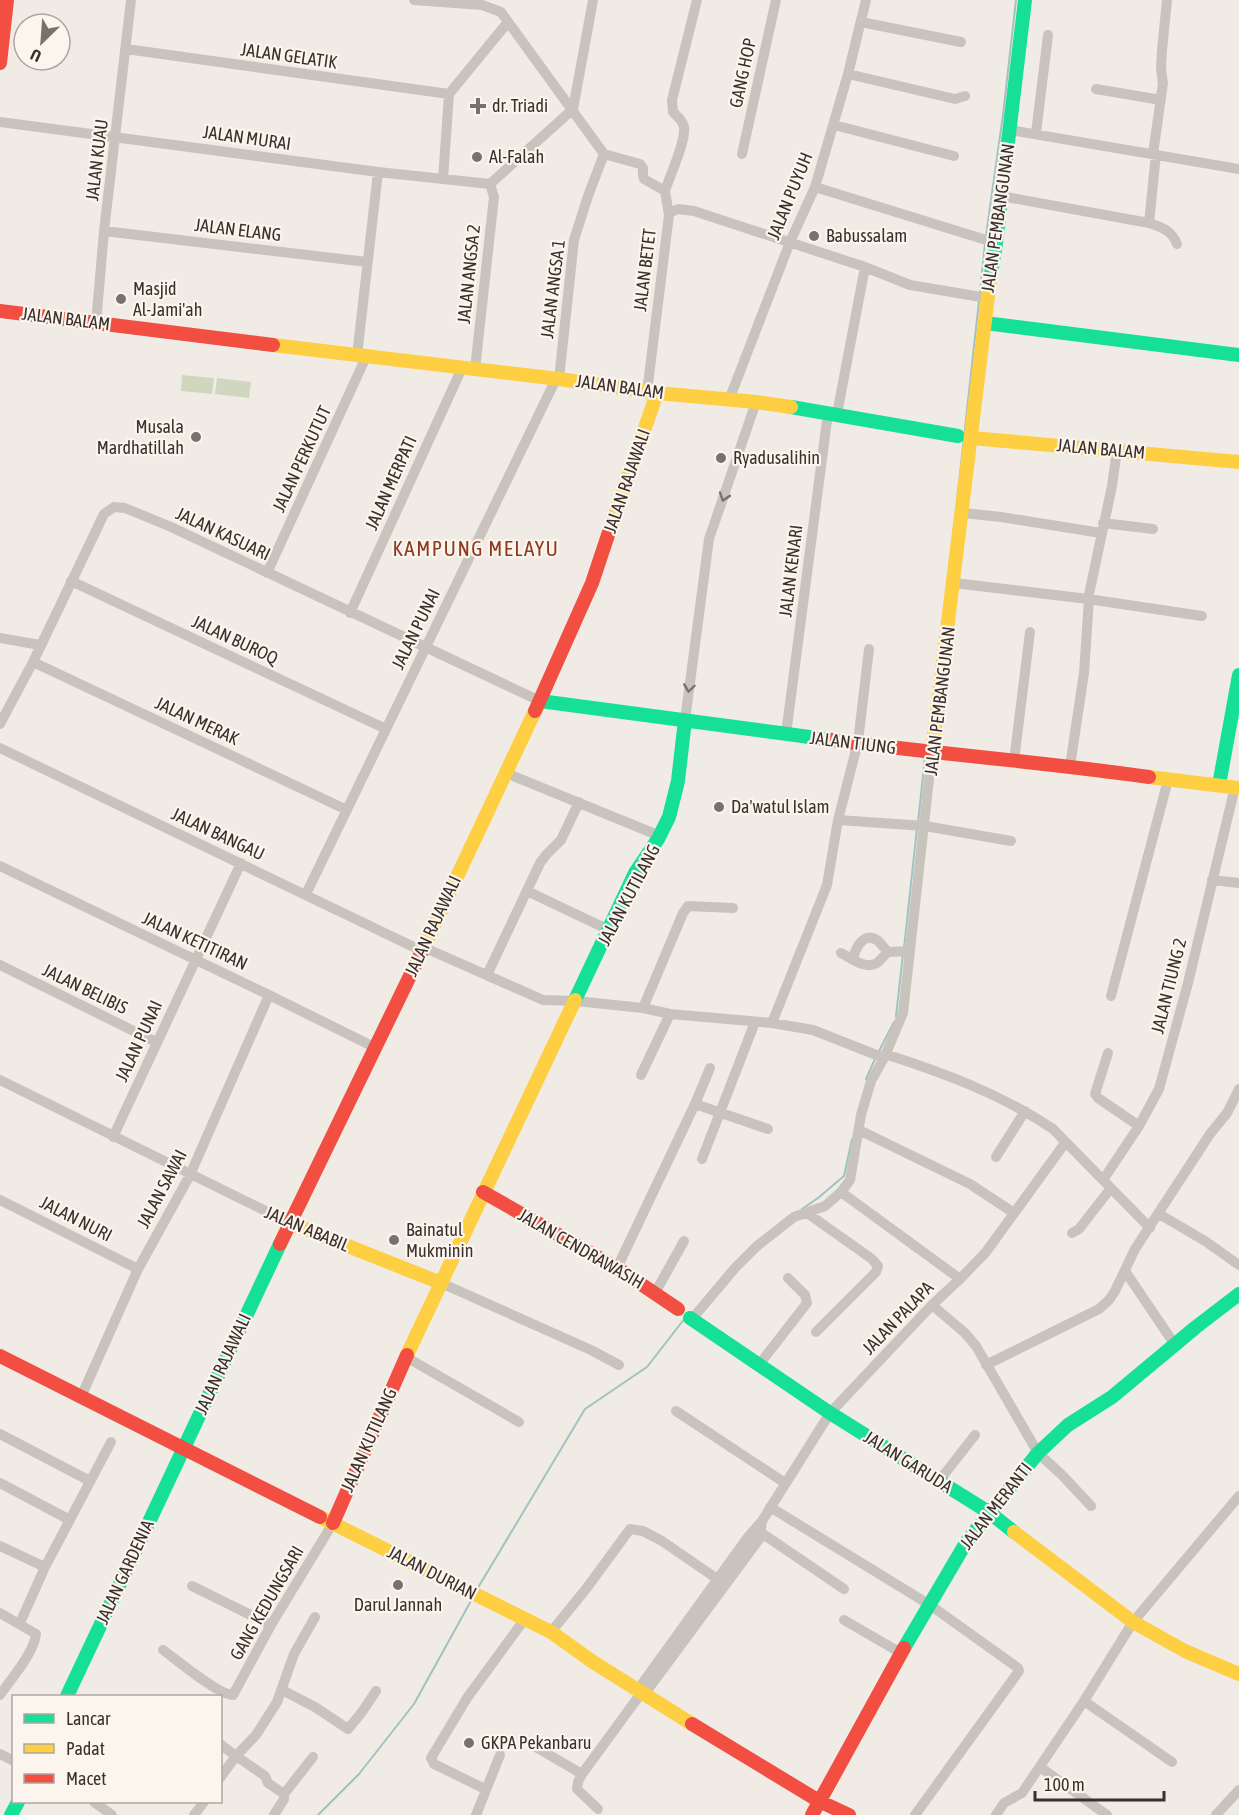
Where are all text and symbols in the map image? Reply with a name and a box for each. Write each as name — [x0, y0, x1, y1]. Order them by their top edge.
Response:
north arrow — [12, 12, 72, 72]
street label: GANG HOP — [725, 36, 760, 110]
street label: JALAN GELATIK — [240, 38, 339, 73]
text: U — [28, 45, 44, 66]
place label: dr. Triadi — [492, 95, 548, 116]
marker: dr. Triadi — [469, 97, 487, 115]
street label: JALAN KUAU — [81, 118, 112, 202]
street label: JALAN MURAI — [202, 121, 292, 154]
street label: JALAN PEMBANGUNAN — [977, 142, 1018, 294]
place label: Al-Falah — [489, 146, 544, 167]
street label: JALAN PUYUH — [763, 149, 817, 242]
marker: Al-Falah — [470, 150, 484, 164]
street label: JALAN ELANG — [194, 214, 283, 245]
street label: JALAN ANGSA 2 — [453, 223, 484, 325]
place label: Babussalam — [826, 225, 907, 246]
street label: JALAN BETET — [629, 227, 660, 312]
marker: Babussalam — [807, 229, 821, 243]
street label: JALAN ANGSA 1 — [536, 238, 569, 340]
place label: Masjid Al-Jami'ah — [133, 278, 202, 320]
marker: Masjid Al-Jami'ah — [114, 292, 128, 306]
street label: JALAN BALAM — [21, 303, 111, 334]
street label: JALAN BALAM — [575, 370, 665, 403]
street label: JALAN PERKUTUT — [268, 402, 335, 515]
place label: Musala Mardhatillah — [97, 416, 184, 458]
street label: JALAN RAJAWALI — [599, 426, 654, 536]
marker: Musala Mardhatillah — [189, 430, 203, 444]
street label: JALAN MERPATI — [360, 432, 421, 533]
street label: JALAN BALAM — [1056, 434, 1146, 463]
place label: Ryadusalihin — [733, 447, 820, 468]
marker: Ryadusalihin — [714, 451, 728, 465]
one-way arrow — [718, 491, 731, 502]
street label: JALAN KASUARI — [173, 503, 274, 565]
street label: JALAN KENARI — [774, 524, 807, 618]
district label: KAMPUNG MELAYU — [393, 536, 559, 560]
street label: JALAN PUNAI — [387, 585, 444, 672]
street label: JALAN BUROQ — [189, 610, 282, 669]
street label: JALAN PEMBANGUNAN — [920, 625, 959, 777]
one-way arrow — [683, 684, 696, 693]
street label: JALAN MERAK — [152, 692, 243, 749]
street label: JALAN TIUNG — [809, 727, 897, 758]
place label: Da'watul Islam — [731, 796, 830, 817]
marker: Da'watul Islam — [712, 800, 726, 814]
street label: JALAN BANGAU — [168, 803, 268, 864]
street label: JALAN KUTILANG — [593, 841, 664, 949]
street label: JALAN RAJAWALI — [400, 872, 465, 979]
street label: JALAN KETITIRAN — [139, 907, 251, 974]
street label: JALAN TIUNG 2 — [1147, 936, 1191, 1036]
street label: JALAN BELIBIS — [39, 959, 132, 1018]
street label: JALAN PUNAI — [111, 997, 166, 1085]
street label: JALAN SAWAI — [132, 1146, 191, 1231]
street label: JALAN NURI — [37, 1191, 116, 1246]
street label: JALAN ABABIL — [262, 1201, 353, 1256]
street label: JALAN CENDRAWASIH — [515, 1204, 648, 1293]
place label: Bainatul Mukminin — [406, 1219, 473, 1261]
marker: Bainatul Mukminin — [387, 1233, 401, 1247]
street label: JALAN PALAPA — [858, 1277, 938, 1358]
street label: JALAN RAJAWALI — [190, 1310, 255, 1417]
street label: JALAN KUTILANG — [336, 1385, 401, 1495]
street label: JALAN GARUDA — [860, 1426, 957, 1497]
street label: JALAN MERANTI — [955, 1458, 1036, 1553]
street label: JALAN GARDENIA — [91, 1516, 158, 1627]
street label: JALAN DURIAN — [384, 1541, 480, 1604]
street label: GANG KEDUNGSARI — [225, 1542, 308, 1664]
marker: Darul Jannah — [391, 1578, 405, 1592]
place label: Darul Jannah — [354, 1594, 442, 1615]
legend — [12, 1695, 222, 1803]
text: Lancar — [66, 1708, 111, 1729]
place label: GKPA Pekanbaru — [481, 1732, 591, 1753]
marker: GKPA Pekanbaru — [462, 1736, 476, 1750]
text: Padat — [66, 1738, 105, 1759]
scale bar — [1035, 1764, 1164, 1802]
text: Macet — [66, 1768, 106, 1789]
text: 100 m — [1044, 1774, 1085, 1795]

